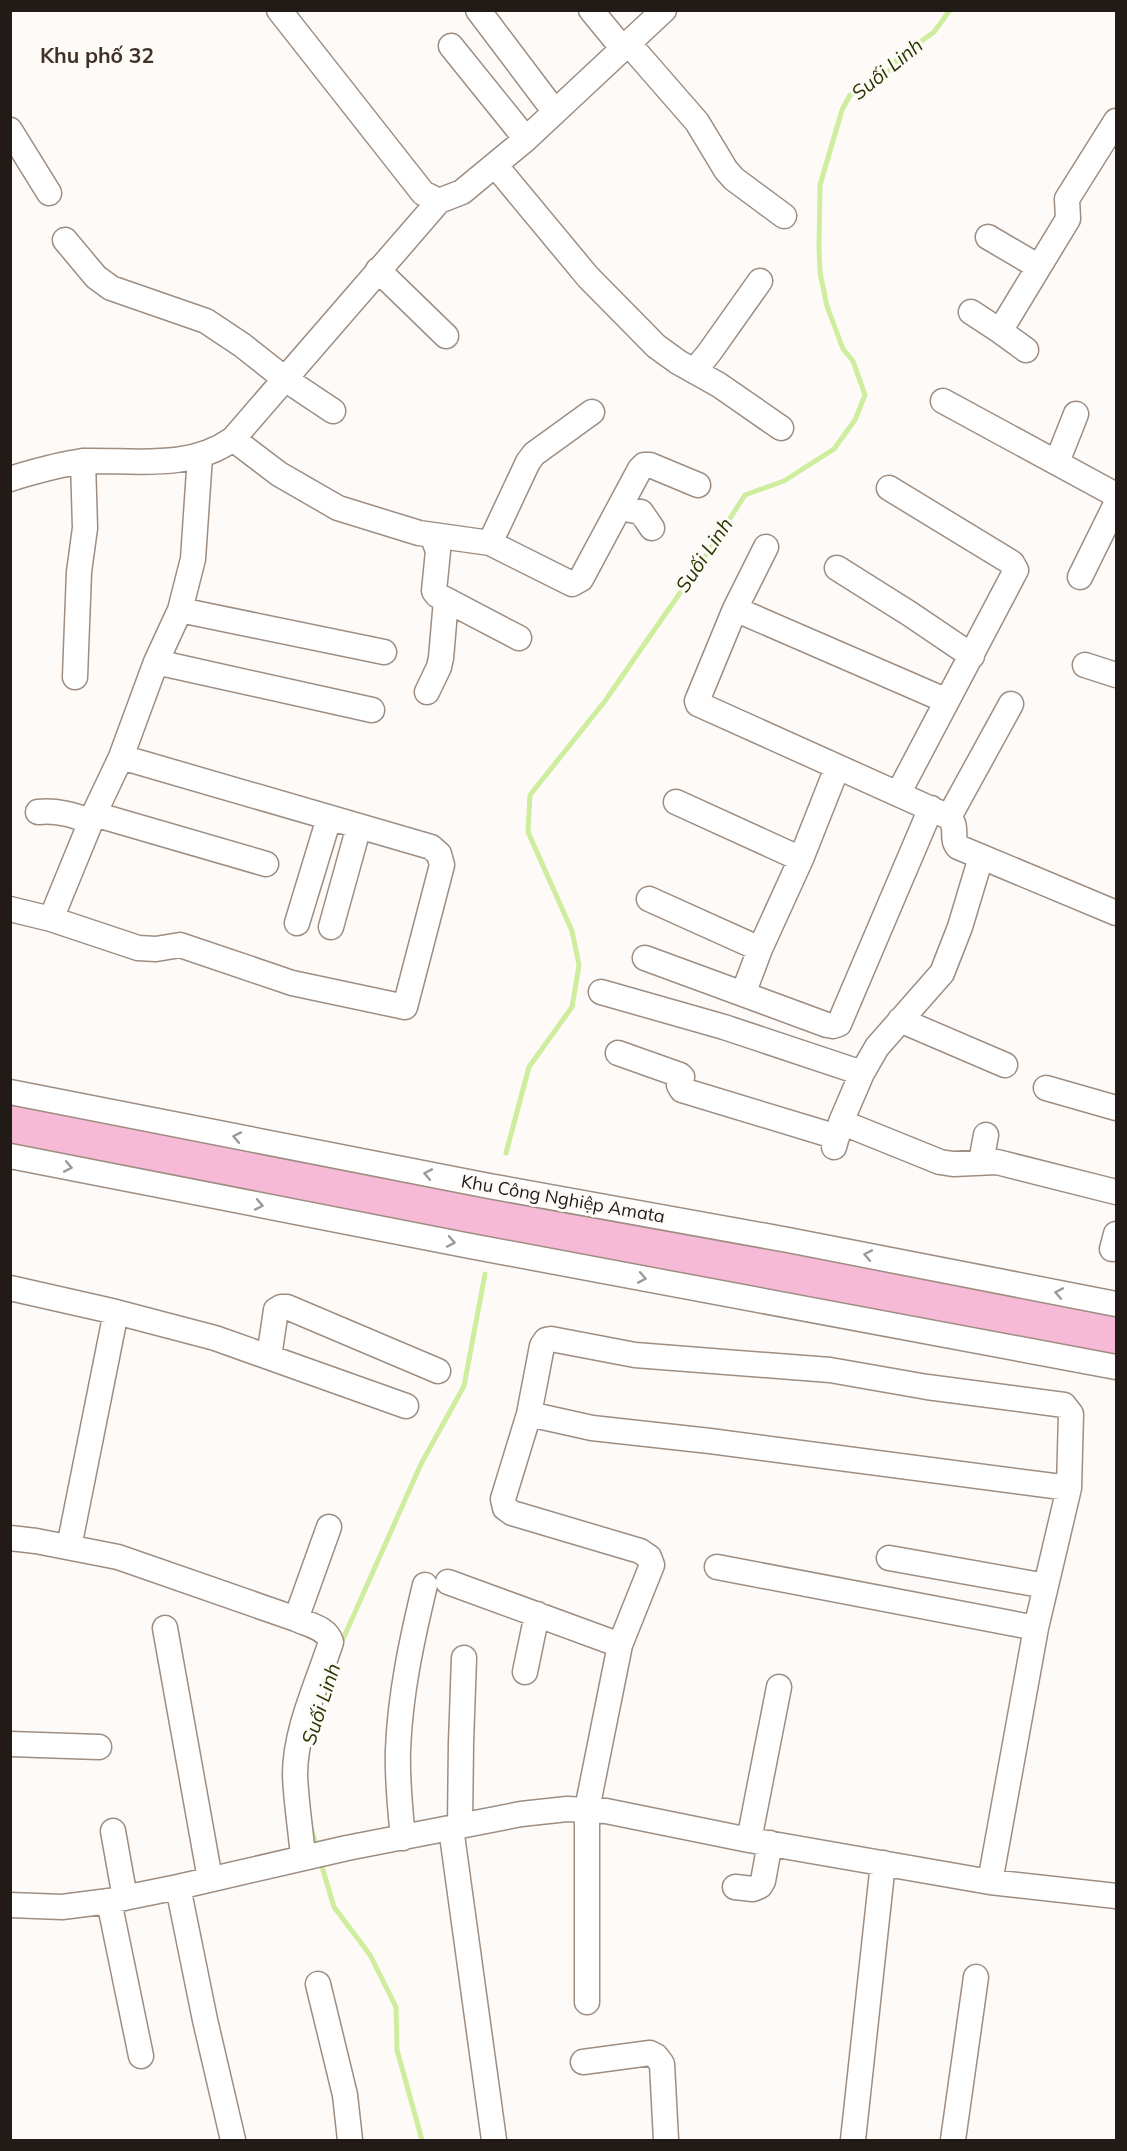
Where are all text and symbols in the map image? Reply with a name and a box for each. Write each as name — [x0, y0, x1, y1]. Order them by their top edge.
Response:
water label: Suối Linh — [846, 32, 927, 105]
district label: Khu phố 32 — [40, 42, 154, 68]
water label: Suối Linh — [670, 513, 738, 597]
one-way arrow — [232, 1131, 242, 1144]
one-way arrow — [63, 1160, 73, 1173]
one-way arrow — [423, 1168, 433, 1181]
street label: Khu Công Nghiệp Amata — [459, 1169, 667, 1228]
one-way arrow — [254, 1198, 264, 1211]
one-way arrow — [445, 1235, 455, 1248]
one-way arrow — [863, 1249, 873, 1262]
one-way arrow — [637, 1271, 647, 1284]
one-way arrow — [1054, 1287, 1064, 1300]
water label: Suối Linh — [296, 1660, 345, 1748]

